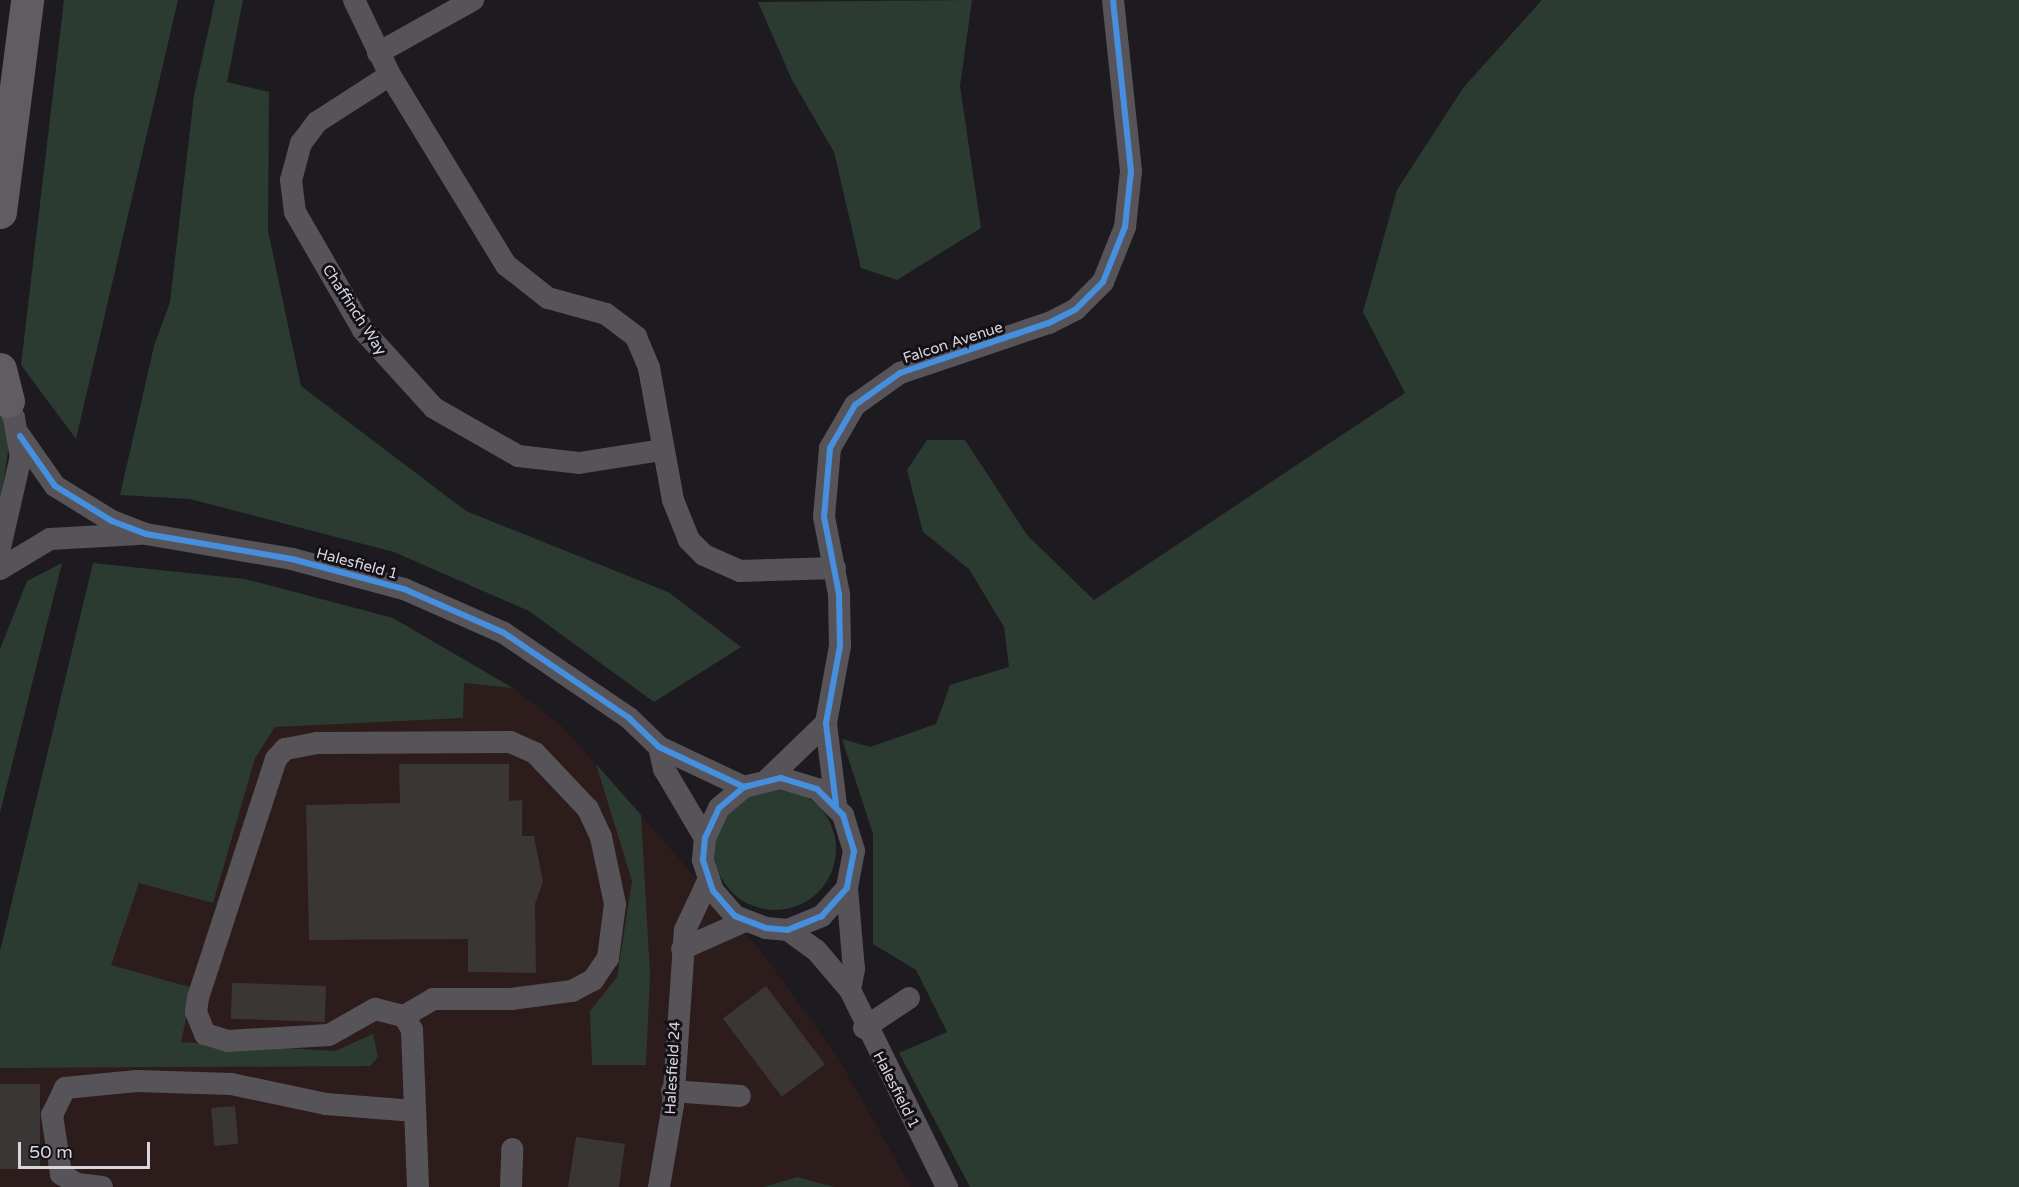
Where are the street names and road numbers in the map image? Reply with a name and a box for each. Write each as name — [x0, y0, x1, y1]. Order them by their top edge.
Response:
street label: Chaffinch Way — [318, 261, 390, 359]
street label: Falcon Avenue — [901, 318, 1005, 368]
street label: Halesfield 1 — [314, 544, 400, 584]
street label: Halesfield 24 — [662, 1021, 684, 1115]
street label: Halesfield 1 — [869, 1049, 923, 1131]

